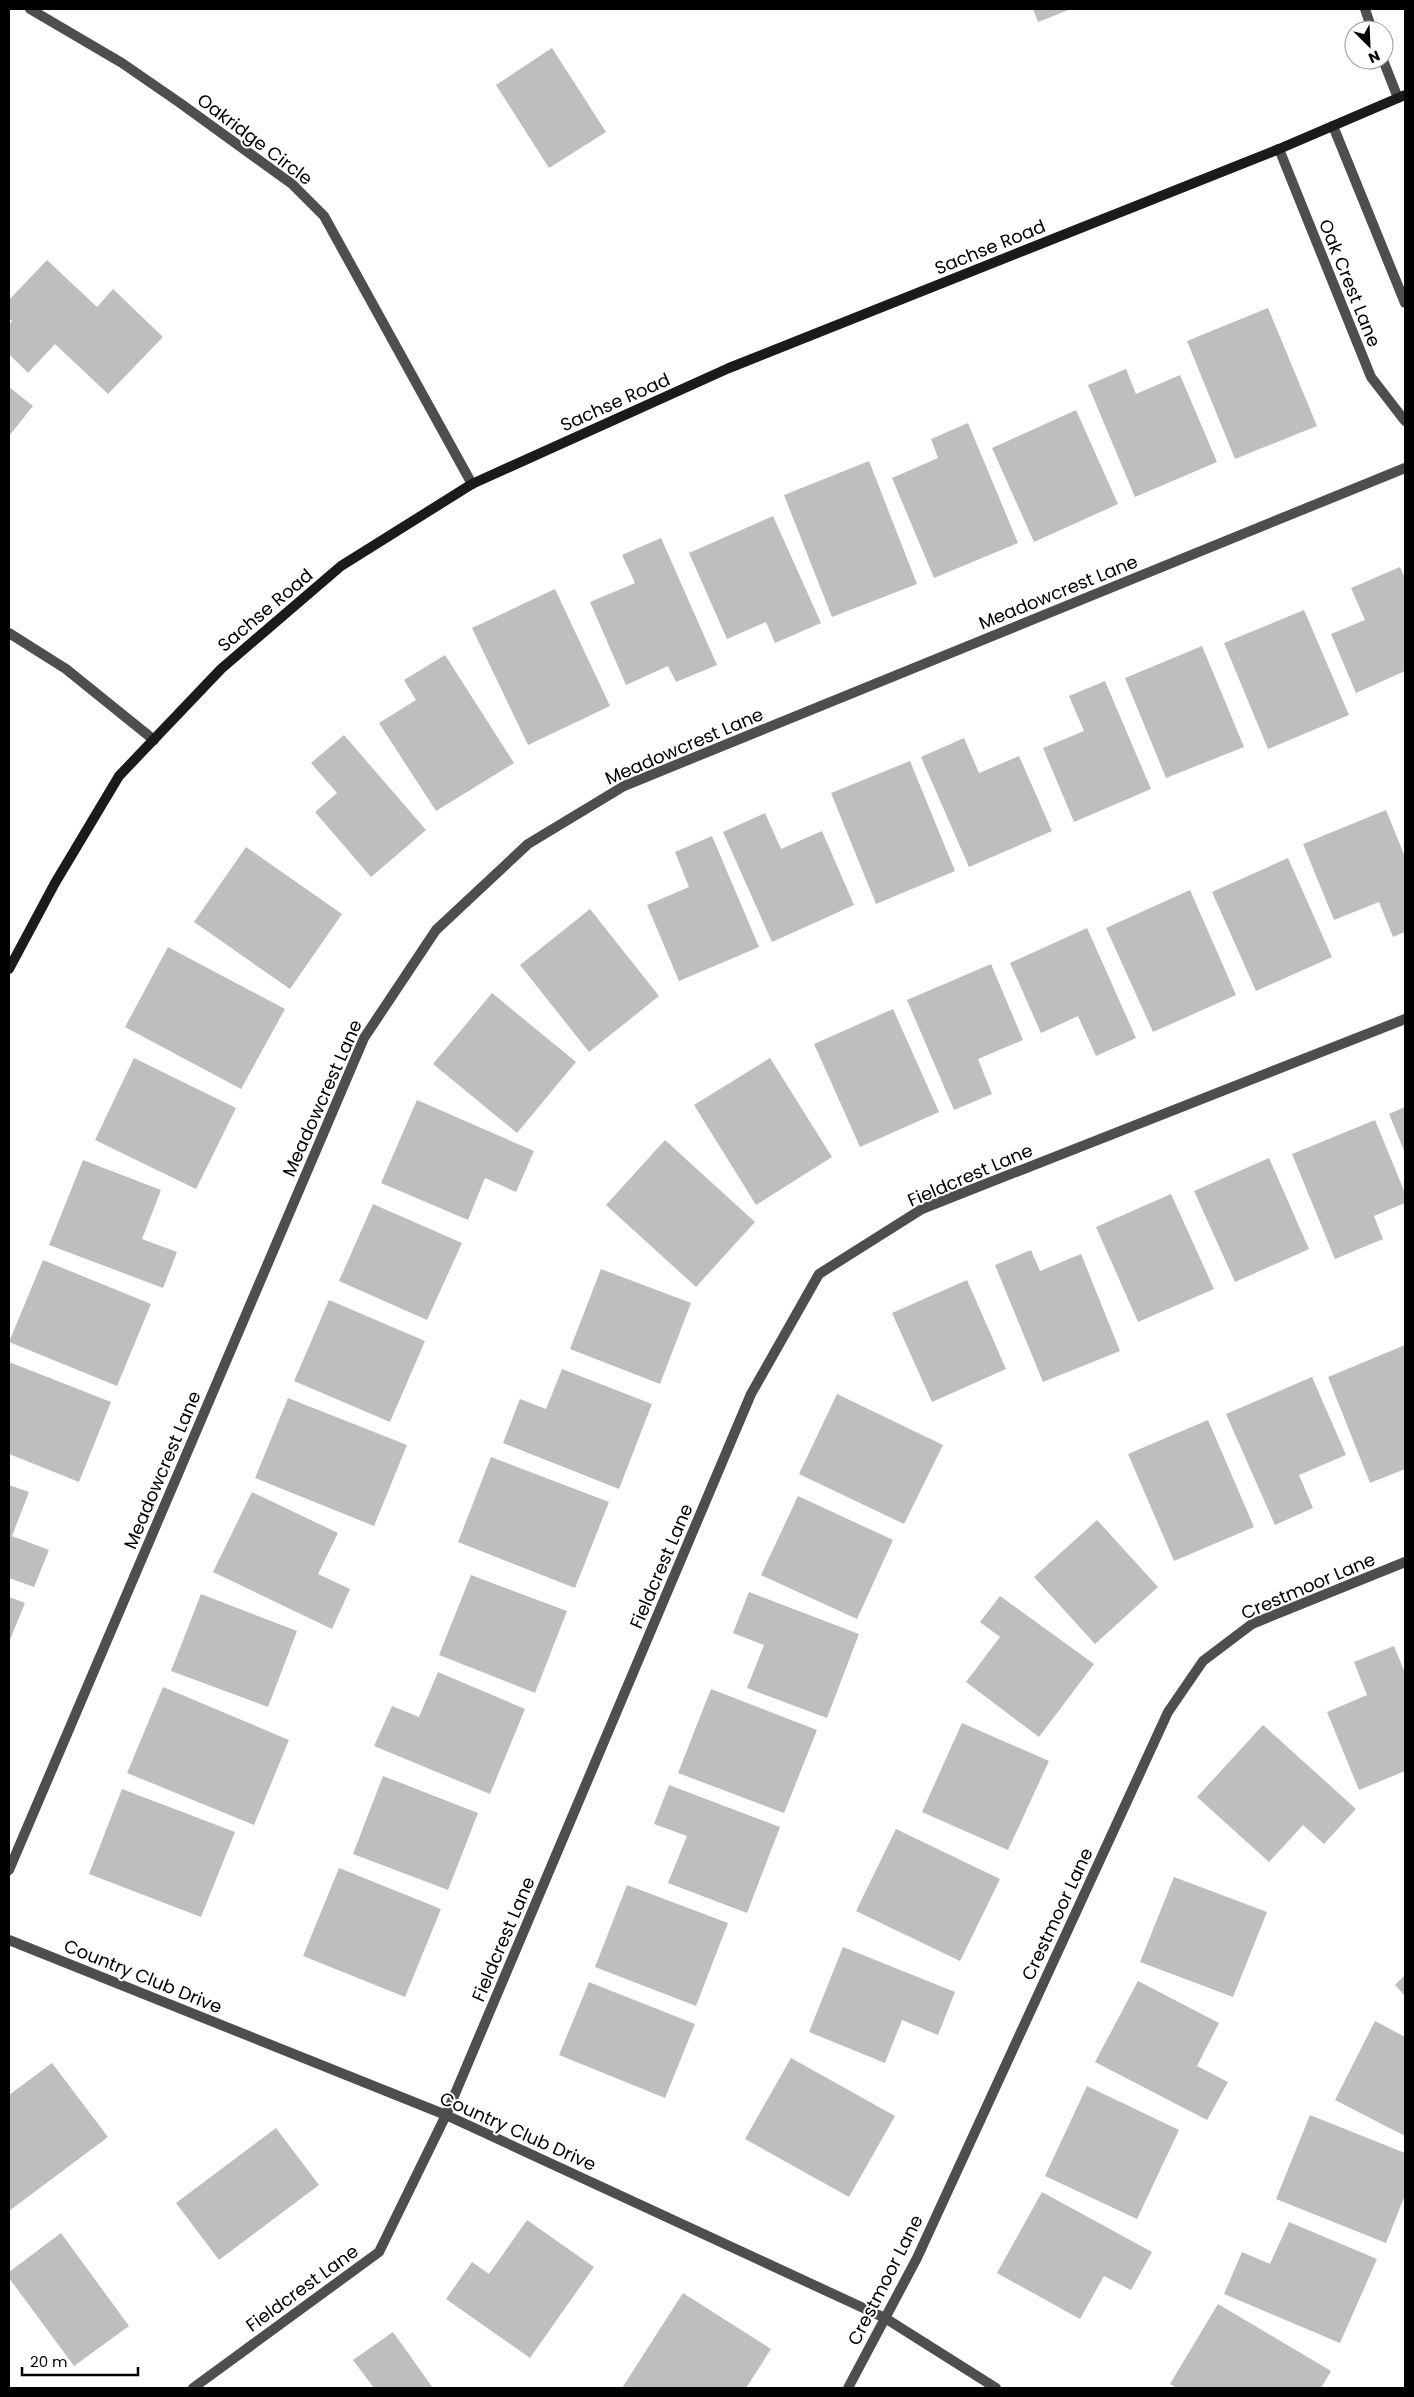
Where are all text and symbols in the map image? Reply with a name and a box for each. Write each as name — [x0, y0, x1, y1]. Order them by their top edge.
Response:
north arrow — [1344, 20, 1394, 70]
text: N — [1365, 46, 1383, 68]
street label: Oakridge Circle — [192, 87, 318, 191]
street label: Sachse Road — [931, 213, 1049, 281]
street label: Oak Crest Lane — [1313, 215, 1387, 351]
street label: Sachse Road — [556, 367, 674, 437]
street label: Meadowcrest Lane — [975, 549, 1141, 635]
street label: Sachse Road — [212, 563, 318, 657]
street label: Meadowcrest Lane — [601, 701, 767, 791]
street label: Meadowcrest Lane — [276, 1016, 368, 1180]
street label: Fieldcrest Lane — [904, 1137, 1036, 1213]
street label: Meadowcrest Lane — [117, 1387, 207, 1553]
street label: Fieldcrest Lane — [623, 1500, 699, 1632]
street label: Crestmoor Lane — [1237, 1546, 1379, 1626]
street label: Crestmoor Lane — [1015, 1844, 1099, 1984]
street label: Fieldcrest Lane — [465, 1873, 541, 2005]
street label: Country Club Drive — [60, 1933, 226, 2019]
street label: Country Club Drive — [436, 2085, 600, 2177]
street label: Crestmoor Lane — [841, 2210, 929, 2350]
street label: Fieldcrest Lane — [241, 2239, 363, 2337]
scale bar — [22, 2344, 139, 2376]
text: 20 m — [30, 2351, 68, 2372]

